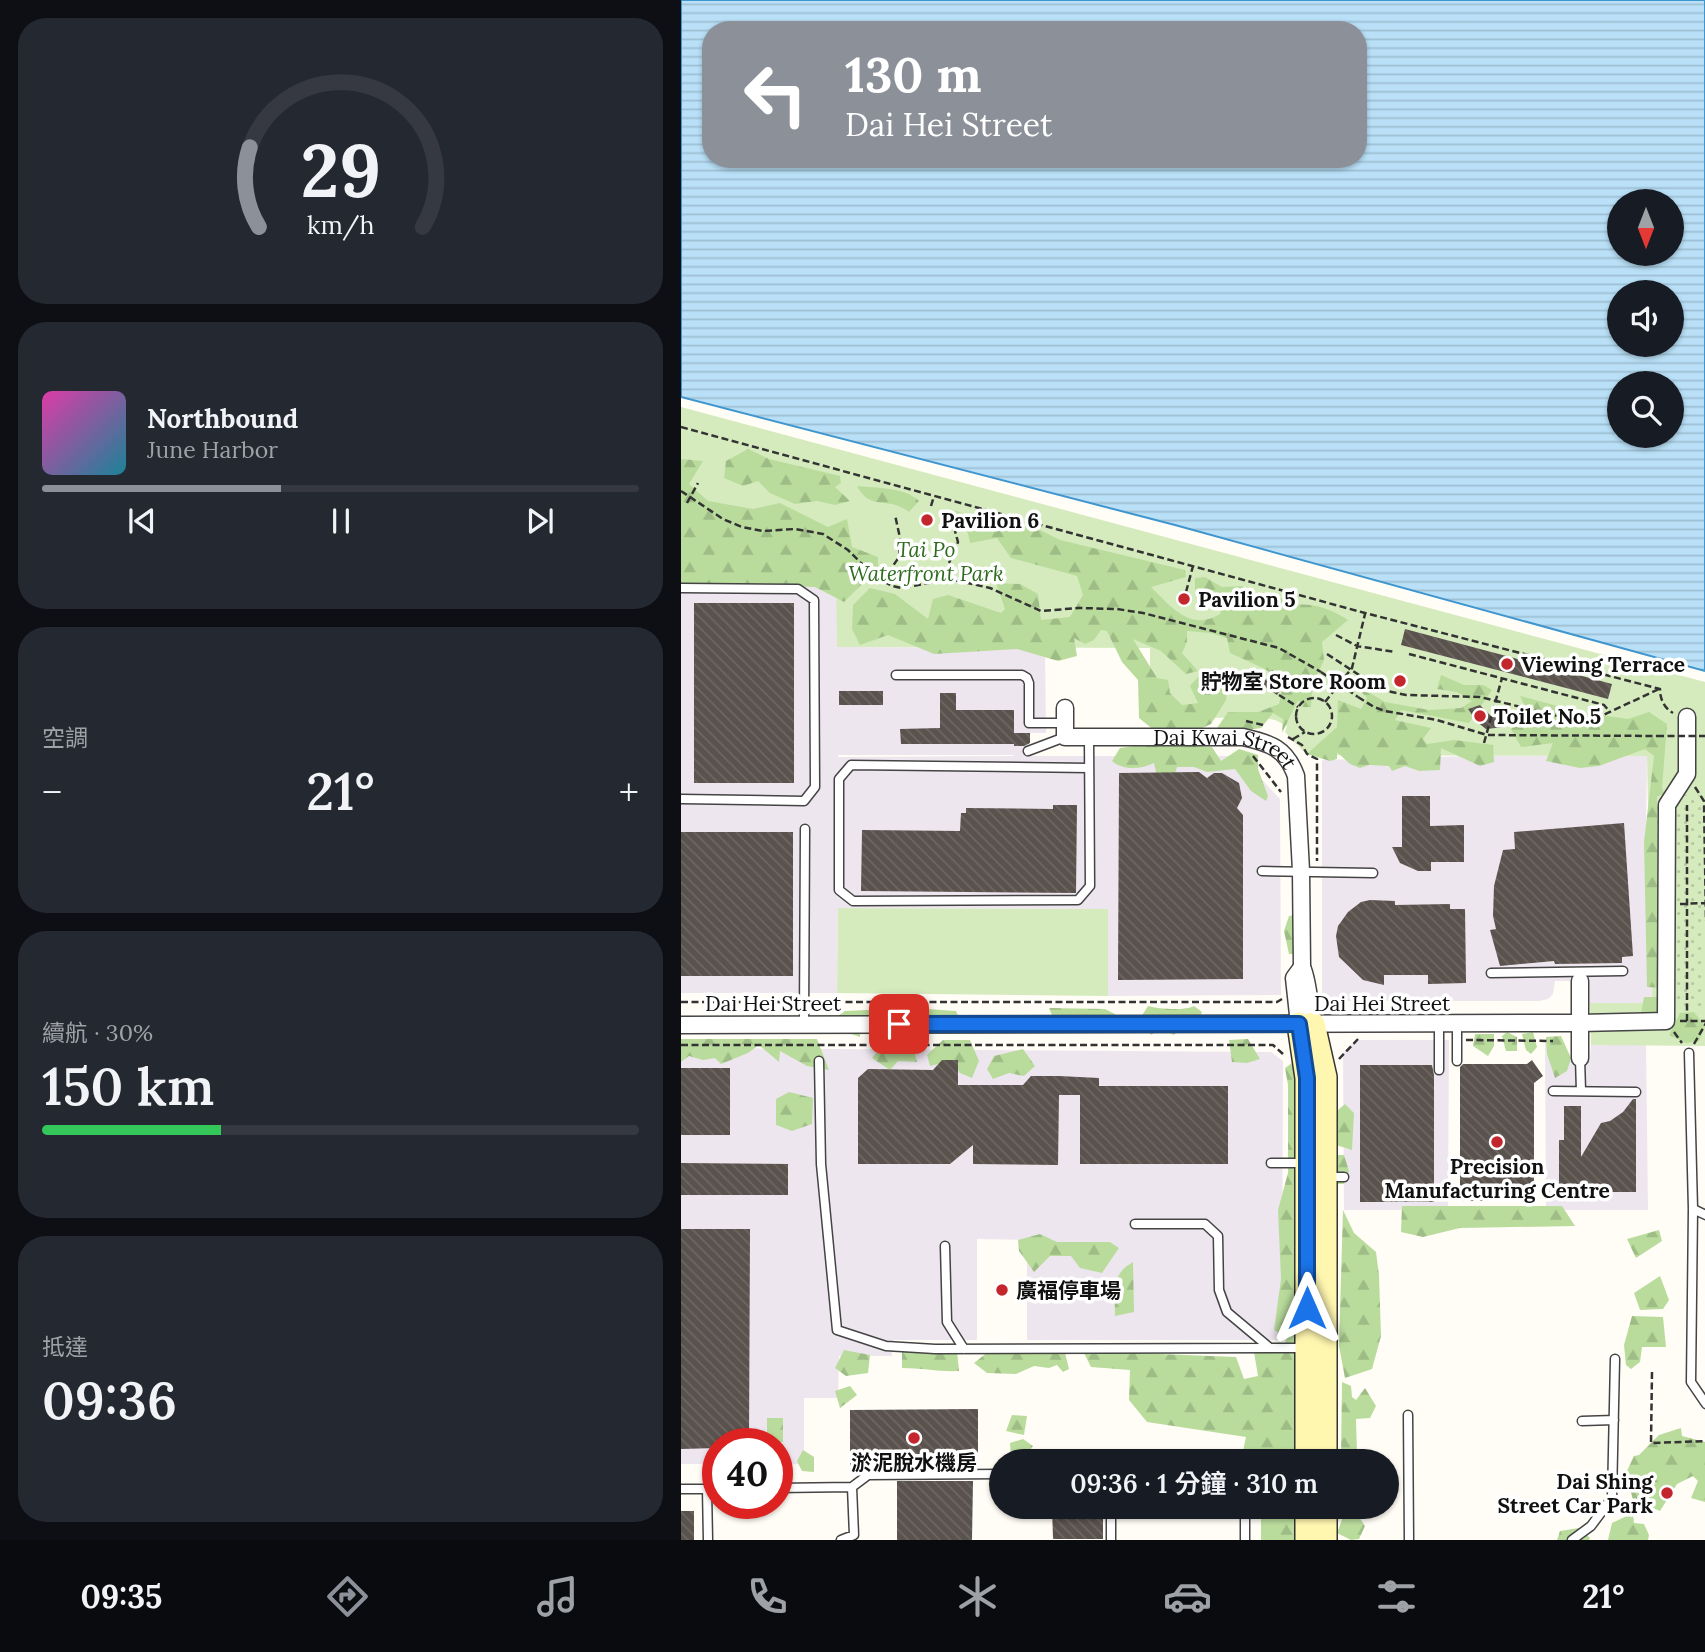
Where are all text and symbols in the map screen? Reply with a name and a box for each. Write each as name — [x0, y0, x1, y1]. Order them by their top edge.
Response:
text: 130 m — [845, 43, 981, 105]
icon: left — [730, 49, 821, 140]
text: Dai Hei Street — [845, 104, 1052, 145]
text: 29 — [300, 125, 381, 218]
north arrow — [1607, 189, 1684, 266]
map controls — [1607, 189, 1684, 448]
text: km/h — [307, 209, 374, 241]
button: sound — [1607, 280, 1684, 357]
button: search — [1607, 371, 1684, 448]
text: Northbound — [147, 402, 298, 435]
text: June Harbor — [147, 435, 278, 464]
icon: previous — [123, 502, 161, 540]
icon: pause — [322, 502, 360, 540]
icon: next — [521, 502, 559, 540]
place label: Pavilion 6 — [941, 507, 1039, 534]
marker: Pavilion 6 — [919, 512, 935, 528]
park label: Tai Po Waterfront Park — [848, 536, 1004, 587]
place label: Pavilion 5 — [1198, 586, 1296, 613]
marker: Pavilion 5 — [1176, 591, 1192, 607]
place label: Viewing Terrace — [1521, 651, 1685, 678]
marker: Viewing Terrace — [1499, 656, 1515, 672]
place label: 貯物室 Store Room — [1201, 668, 1386, 695]
marker: 貯物室 Store Room — [1392, 673, 1408, 689]
place label: Toilet No.5 — [1494, 703, 1601, 730]
marker: Toilet No.5 — [1472, 708, 1488, 724]
text: 空調 — [42, 723, 88, 752]
street label: Dai Kwai Street — [1153, 724, 1304, 774]
text: 21° — [306, 758, 375, 824]
text: − — [42, 768, 62, 816]
text: + — [619, 768, 639, 816]
street label: Dai Hei Street — [705, 990, 842, 1017]
street label: Dai Hei Street — [1314, 990, 1451, 1017]
pin — [869, 994, 929, 1054]
icon: arrive — [880, 1005, 918, 1043]
text: 續航 · 30% — [42, 1018, 153, 1047]
text: 150 km — [42, 1053, 214, 1119]
marker: Precision Manufacturing Centre — [1489, 1134, 1505, 1150]
place label: Precision Manufacturing Centre — [1384, 1153, 1610, 1204]
position arrow — [1270, 1271, 1344, 1345]
place label: 廣福停車場 — [1016, 1277, 1121, 1304]
marker: 廣福停車場 — [994, 1282, 1010, 1298]
text: 抵達 — [42, 1332, 88, 1361]
text: 09:36 — [42, 1367, 177, 1433]
speed limit sign: 40 — [702, 1428, 793, 1519]
marker: 淤泥脫水機房 — [906, 1430, 922, 1446]
place label: 淤泥脫水機房 — [851, 1449, 977, 1476]
text: 09:36 · 1 分鐘 · 310 m — [1070, 1467, 1318, 1500]
place label: Dai Shing Street Car Park — [1498, 1468, 1654, 1519]
marker: Dai Shing Street Car Park — [1659, 1485, 1675, 1501]
icon: directions — [323, 1572, 372, 1621]
icon: music — [533, 1572, 582, 1621]
icon: phone — [743, 1572, 792, 1621]
icon: climate — [953, 1572, 1002, 1621]
icon: car — [1163, 1572, 1212, 1621]
icon: filters — [1372, 1572, 1421, 1621]
text: 09:35 — [80, 1576, 162, 1617]
text: 21° — [1582, 1576, 1624, 1617]

